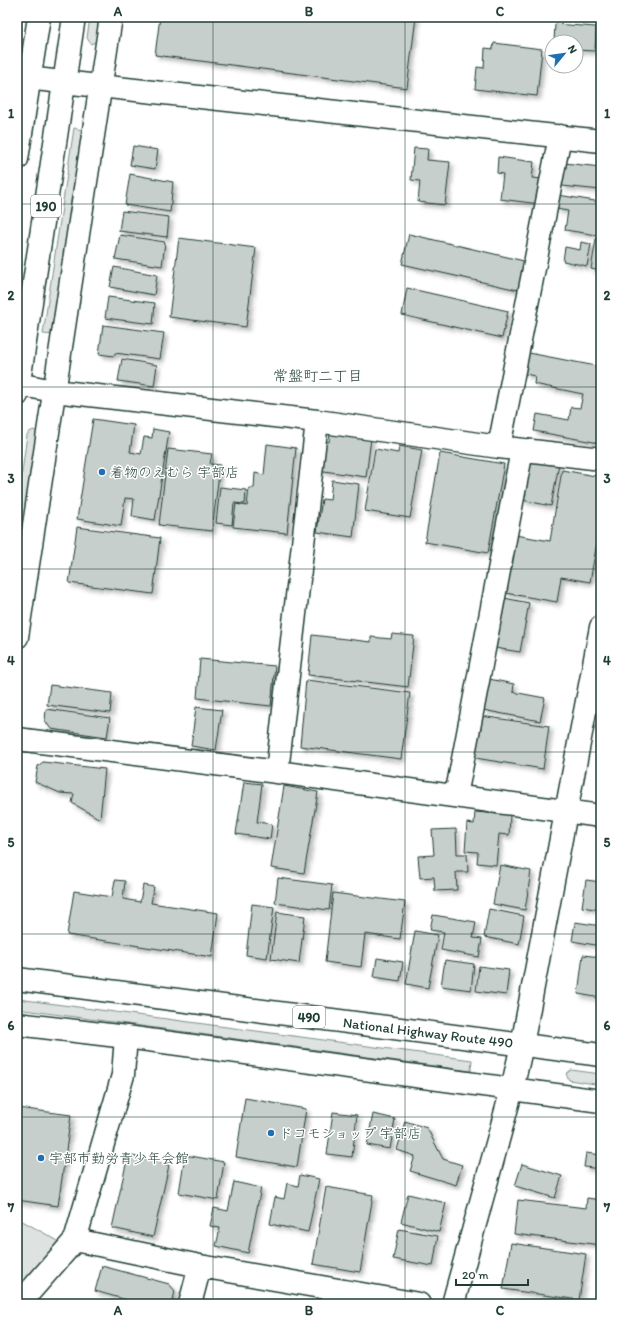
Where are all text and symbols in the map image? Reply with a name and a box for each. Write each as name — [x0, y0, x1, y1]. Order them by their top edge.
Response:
text: A — [113, 4, 123, 19]
text: B — [305, 4, 314, 19]
text: C — [496, 4, 505, 19]
north arrow — [544, 34, 584, 74]
text: N — [565, 43, 580, 56]
text: 1 — [8, 106, 14, 121]
text: 1 — [604, 106, 610, 121]
road number: 190 — [31, 195, 61, 217]
text: 2 — [8, 288, 15, 303]
text: 2 — [604, 288, 611, 303]
district label: 常盤町二丁目 — [273, 367, 363, 385]
place label: 着物のえむら 宇部店 — [110, 464, 239, 481]
marker: 着物のえむら 宇部店 — [97, 467, 107, 477]
text: 3 — [7, 471, 15, 486]
text: 3 — [603, 471, 611, 486]
text: 4 — [7, 653, 15, 668]
text: 4 — [603, 653, 611, 668]
text: 5 — [8, 835, 15, 850]
text: 5 — [604, 835, 611, 850]
road number: 490 — [293, 1006, 325, 1028]
street label: National Highway Route 490 — [342, 1014, 514, 1052]
text: 6 — [8, 1018, 15, 1033]
text: 6 — [604, 1018, 611, 1033]
place label: ドコモショップ 宇部店 — [279, 1125, 422, 1142]
marker: ドコモショップ 宇部店 — [266, 1128, 276, 1138]
place label: 宇部市勤労青少年会館 — [49, 1150, 189, 1167]
marker: 宇部市勤労青少年会館 — [36, 1153, 46, 1163]
text: 7 — [7, 1200, 15, 1215]
text: 7 — [603, 1200, 611, 1215]
scale bar — [456, 1261, 528, 1287]
text: 20 m — [462, 1268, 489, 1282]
text: A — [113, 1303, 123, 1318]
text: B — [305, 1303, 314, 1318]
text: C — [496, 1303, 505, 1318]

